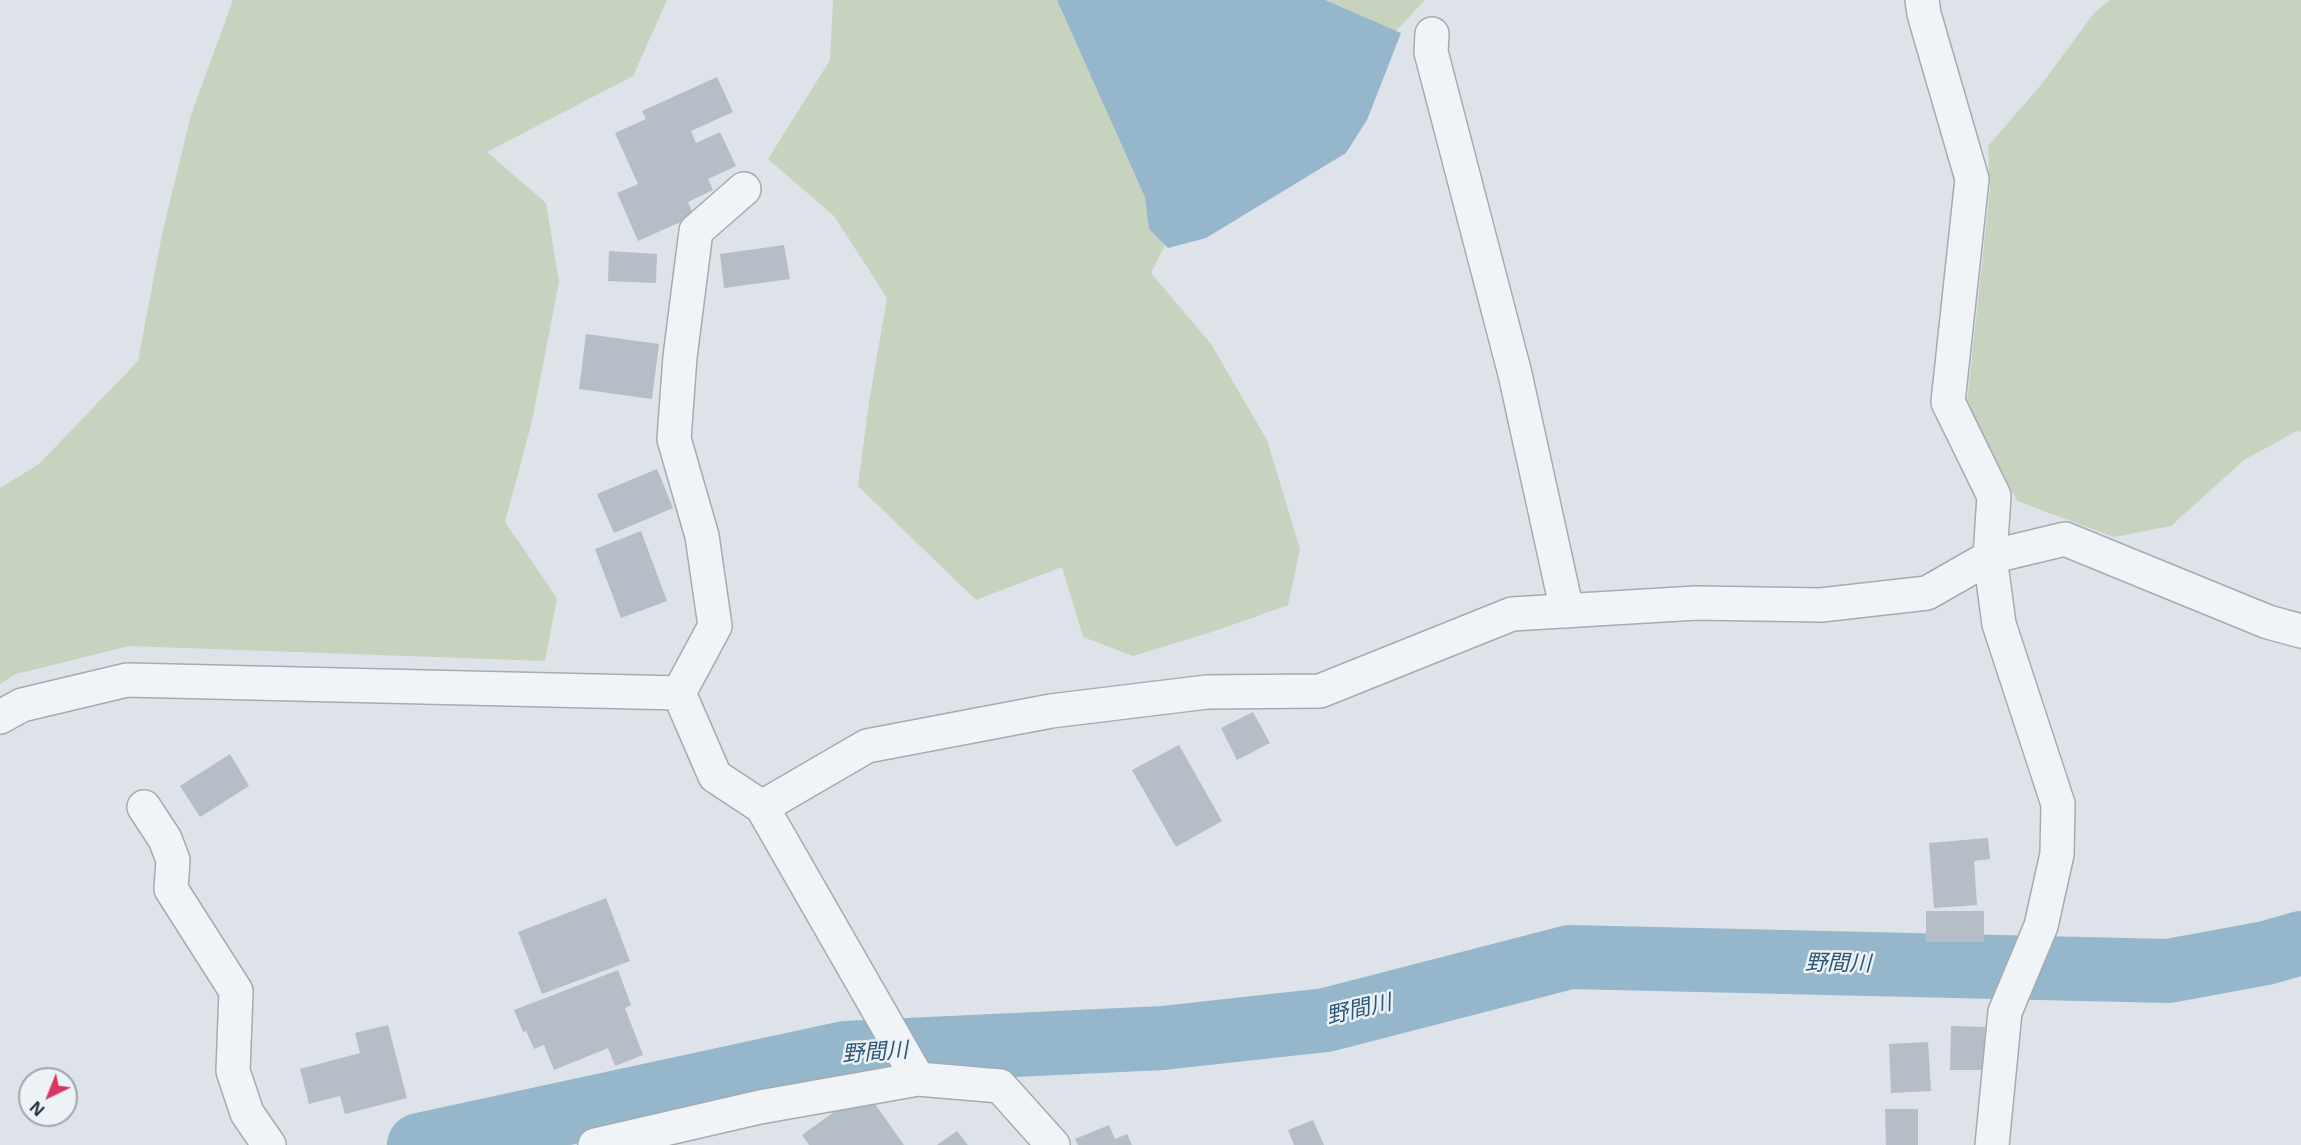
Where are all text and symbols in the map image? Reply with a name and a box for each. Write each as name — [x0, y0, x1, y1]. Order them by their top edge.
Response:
water label: 野間川 — [1805, 950, 1871, 978]
water label: 野間川 — [1324, 990, 1394, 1030]
water label: 野間川 — [841, 1038, 909, 1068]
north arrow — [18, 1067, 78, 1127]
text: N — [25, 1096, 49, 1121]

